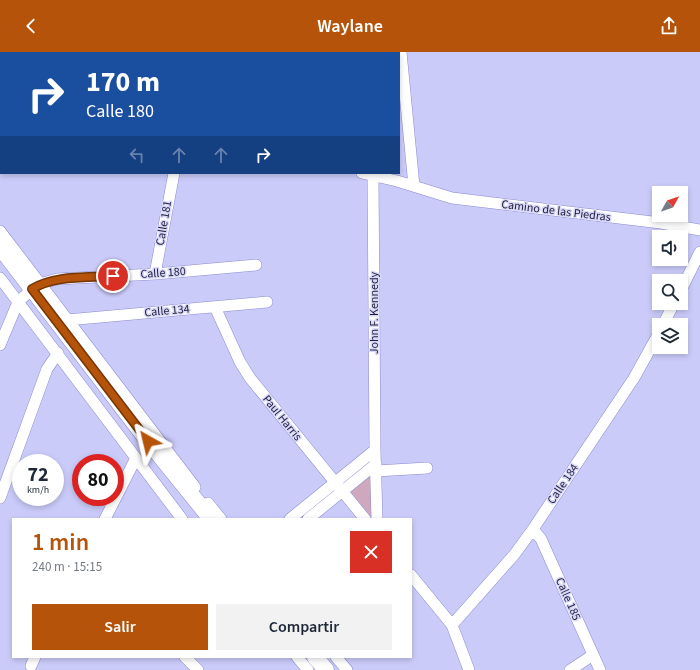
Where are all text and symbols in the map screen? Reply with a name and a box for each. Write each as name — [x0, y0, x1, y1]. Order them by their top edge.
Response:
text: Waylane — [317, 14, 383, 39]
icon: back — [20, 15, 42, 37]
icon: share — [658, 15, 680, 37]
text: 170 m — [86, 62, 160, 102]
icon: right — [20, 68, 72, 120]
text: Calle 180 — [86, 99, 154, 124]
icon: left — [126, 144, 148, 166]
icon: ahead — [168, 144, 190, 166]
icon: ahead — [210, 144, 232, 166]
icon: right — [252, 144, 274, 166]
north arrow — [652, 186, 688, 222]
map controls — [652, 186, 688, 354]
street label: Camino de las Piedras — [500, 196, 612, 226]
street label: Calle 181 — [152, 199, 176, 247]
button: sound — [652, 230, 688, 266]
pin — [96, 259, 130, 293]
street label: Calle 180 — [140, 263, 186, 283]
icon: arrive — [102, 265, 124, 287]
street label: John F. Kennedy — [366, 271, 383, 354]
button: search — [652, 274, 688, 310]
street label: Calle 134 — [144, 301, 190, 321]
button: layers — [652, 318, 688, 354]
street label: Paul Harris — [258, 391, 306, 445]
position arrow — [127, 420, 169, 462]
speed limit sign: 80 — [72, 454, 124, 506]
street label: Calle 184 — [543, 460, 583, 508]
text: 72 — [27, 461, 49, 489]
text: km/h — [27, 483, 49, 497]
text: 1 min — [32, 525, 89, 560]
button: close — [350, 531, 392, 573]
text: 240 m · 15:15 — [32, 558, 102, 576]
street label: Calle 185 — [551, 575, 585, 623]
button: Salir — [32, 604, 208, 650]
button: Compartir — [216, 604, 392, 650]

